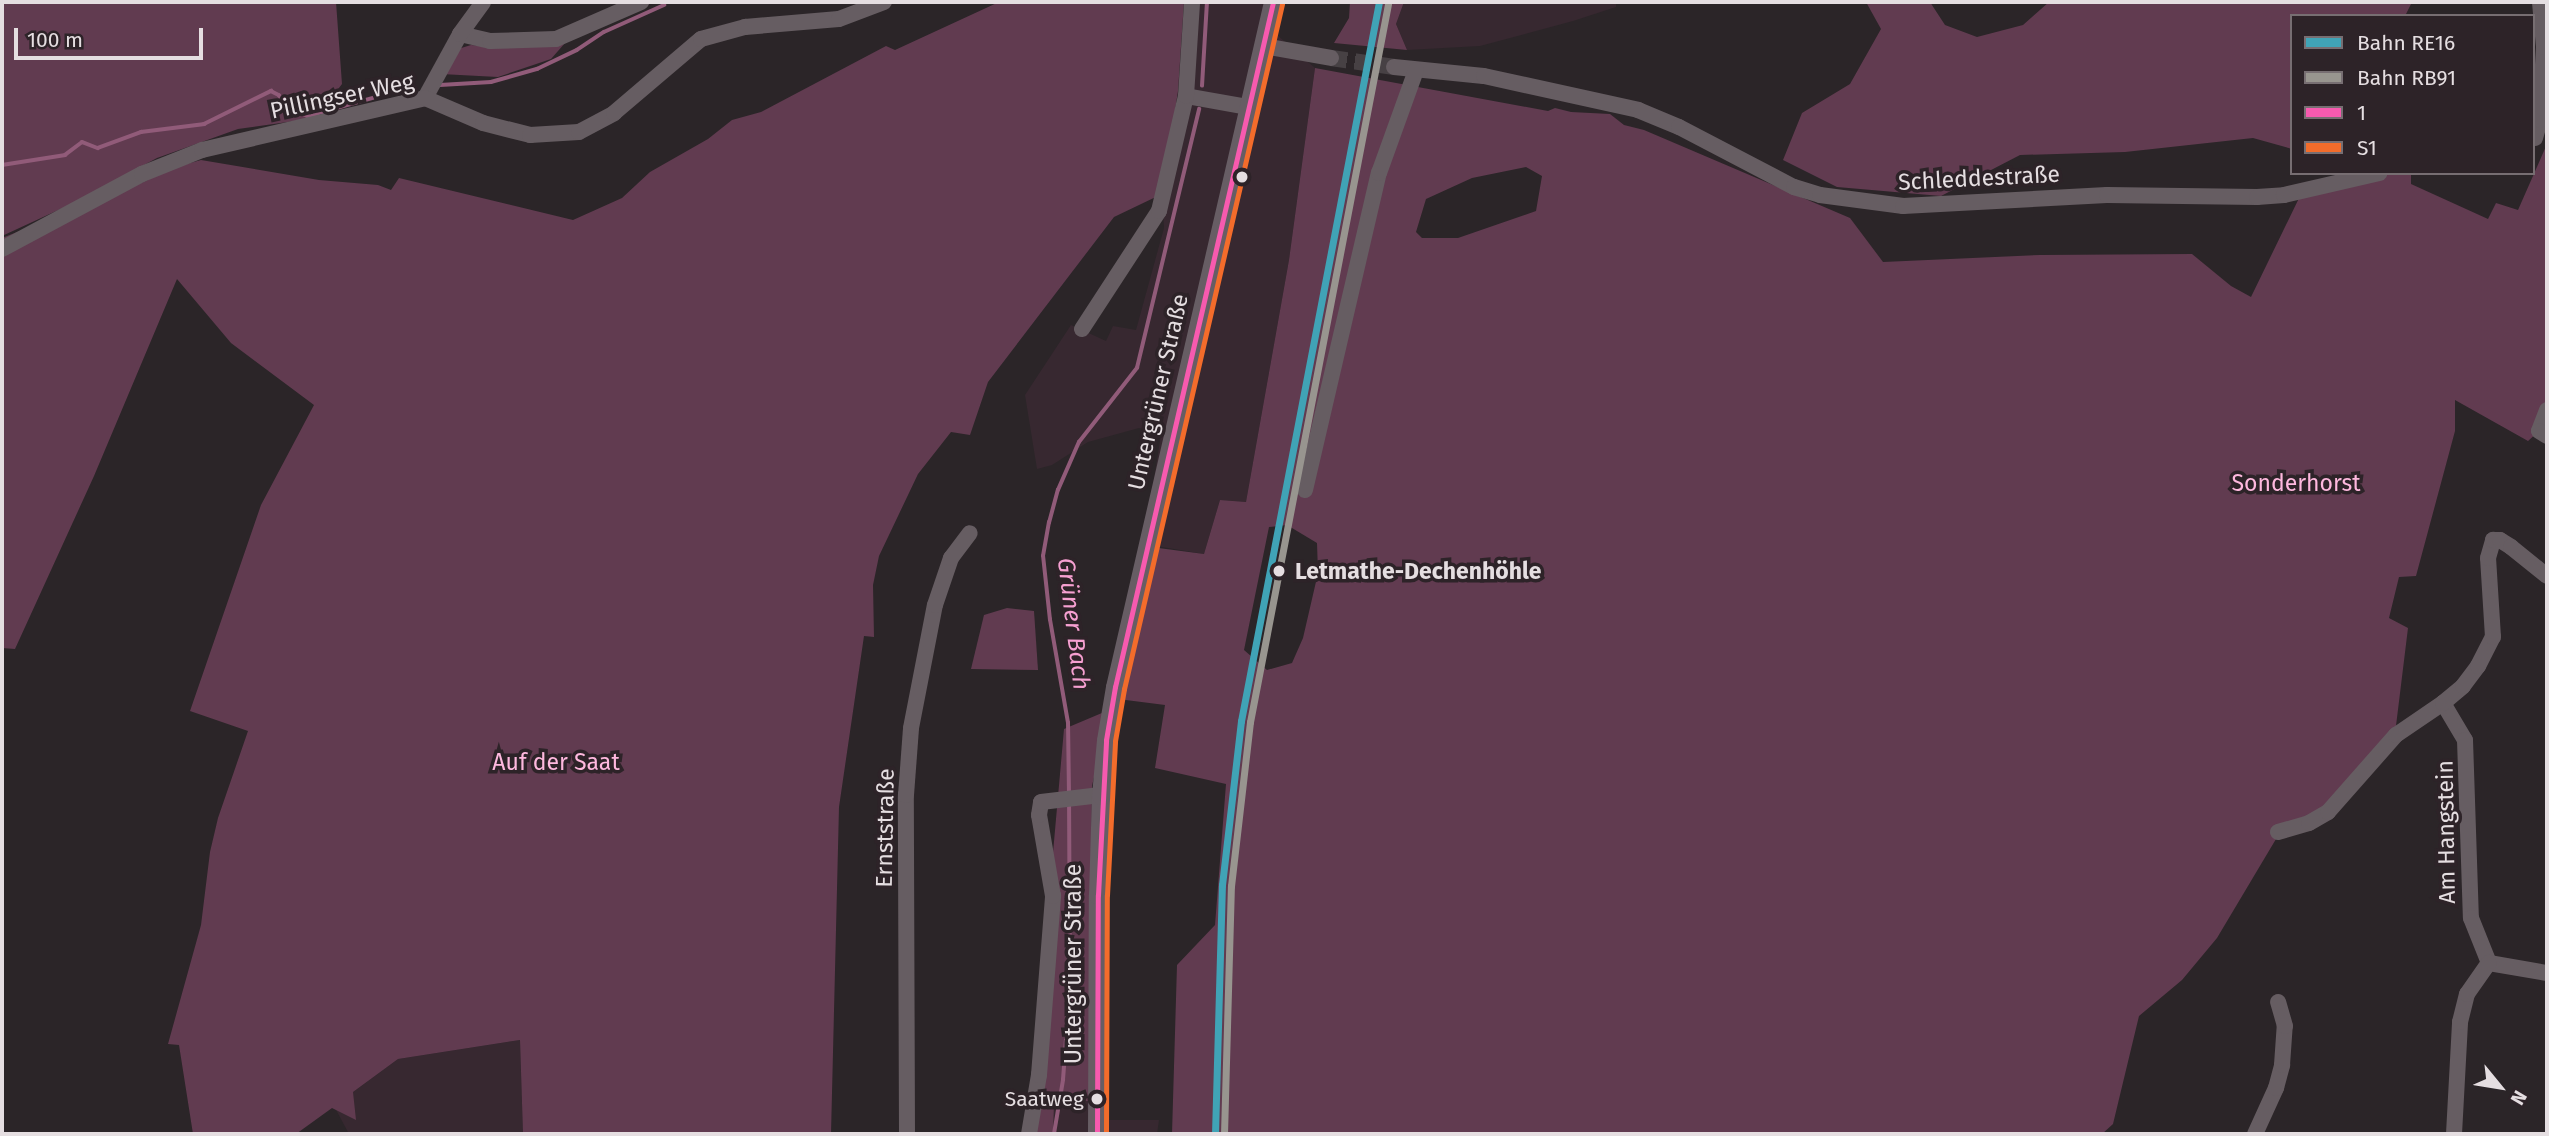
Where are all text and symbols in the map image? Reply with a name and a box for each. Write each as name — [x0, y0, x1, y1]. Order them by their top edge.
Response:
scale bar — [18, 14, 206, 58]
legend — [2290, 14, 2535, 175]
text: 100 m — [27, 27, 83, 53]
text: Bahn RE16 — [2357, 30, 2455, 56]
text: Bahn RB91 — [2357, 65, 2456, 91]
street label: Pillingser Weg — [267, 67, 417, 125]
text: 1 — [2357, 100, 2366, 126]
text: S1 — [2357, 135, 2377, 161]
street label: Schleddestraße — [1897, 160, 2061, 196]
unlabelled marker — [1235, 170, 1249, 184]
street label: Untergrüner Straße — [1122, 291, 1194, 493]
park label: Sonderhorst — [2231, 469, 2361, 497]
water label: Grüner Bach — [1051, 556, 1095, 692]
place label: Letmathe-Dechenhöhle — [1295, 557, 1541, 585]
marker: Letmathe-Dechenhöhle — [1269, 561, 1289, 581]
park label: Auf der Saat — [492, 748, 620, 776]
street label: Am Hangstein — [2431, 760, 2461, 904]
street label: Ernststraße — [870, 768, 900, 888]
street label: Untergrüner Straße — [1059, 864, 1087, 1064]
north arrow — [2465, 1052, 2535, 1122]
place label: Saatweg — [1005, 1086, 1084, 1112]
text: N — [2506, 1087, 2532, 1109]
marker: Saatweg — [1090, 1092, 1104, 1106]

